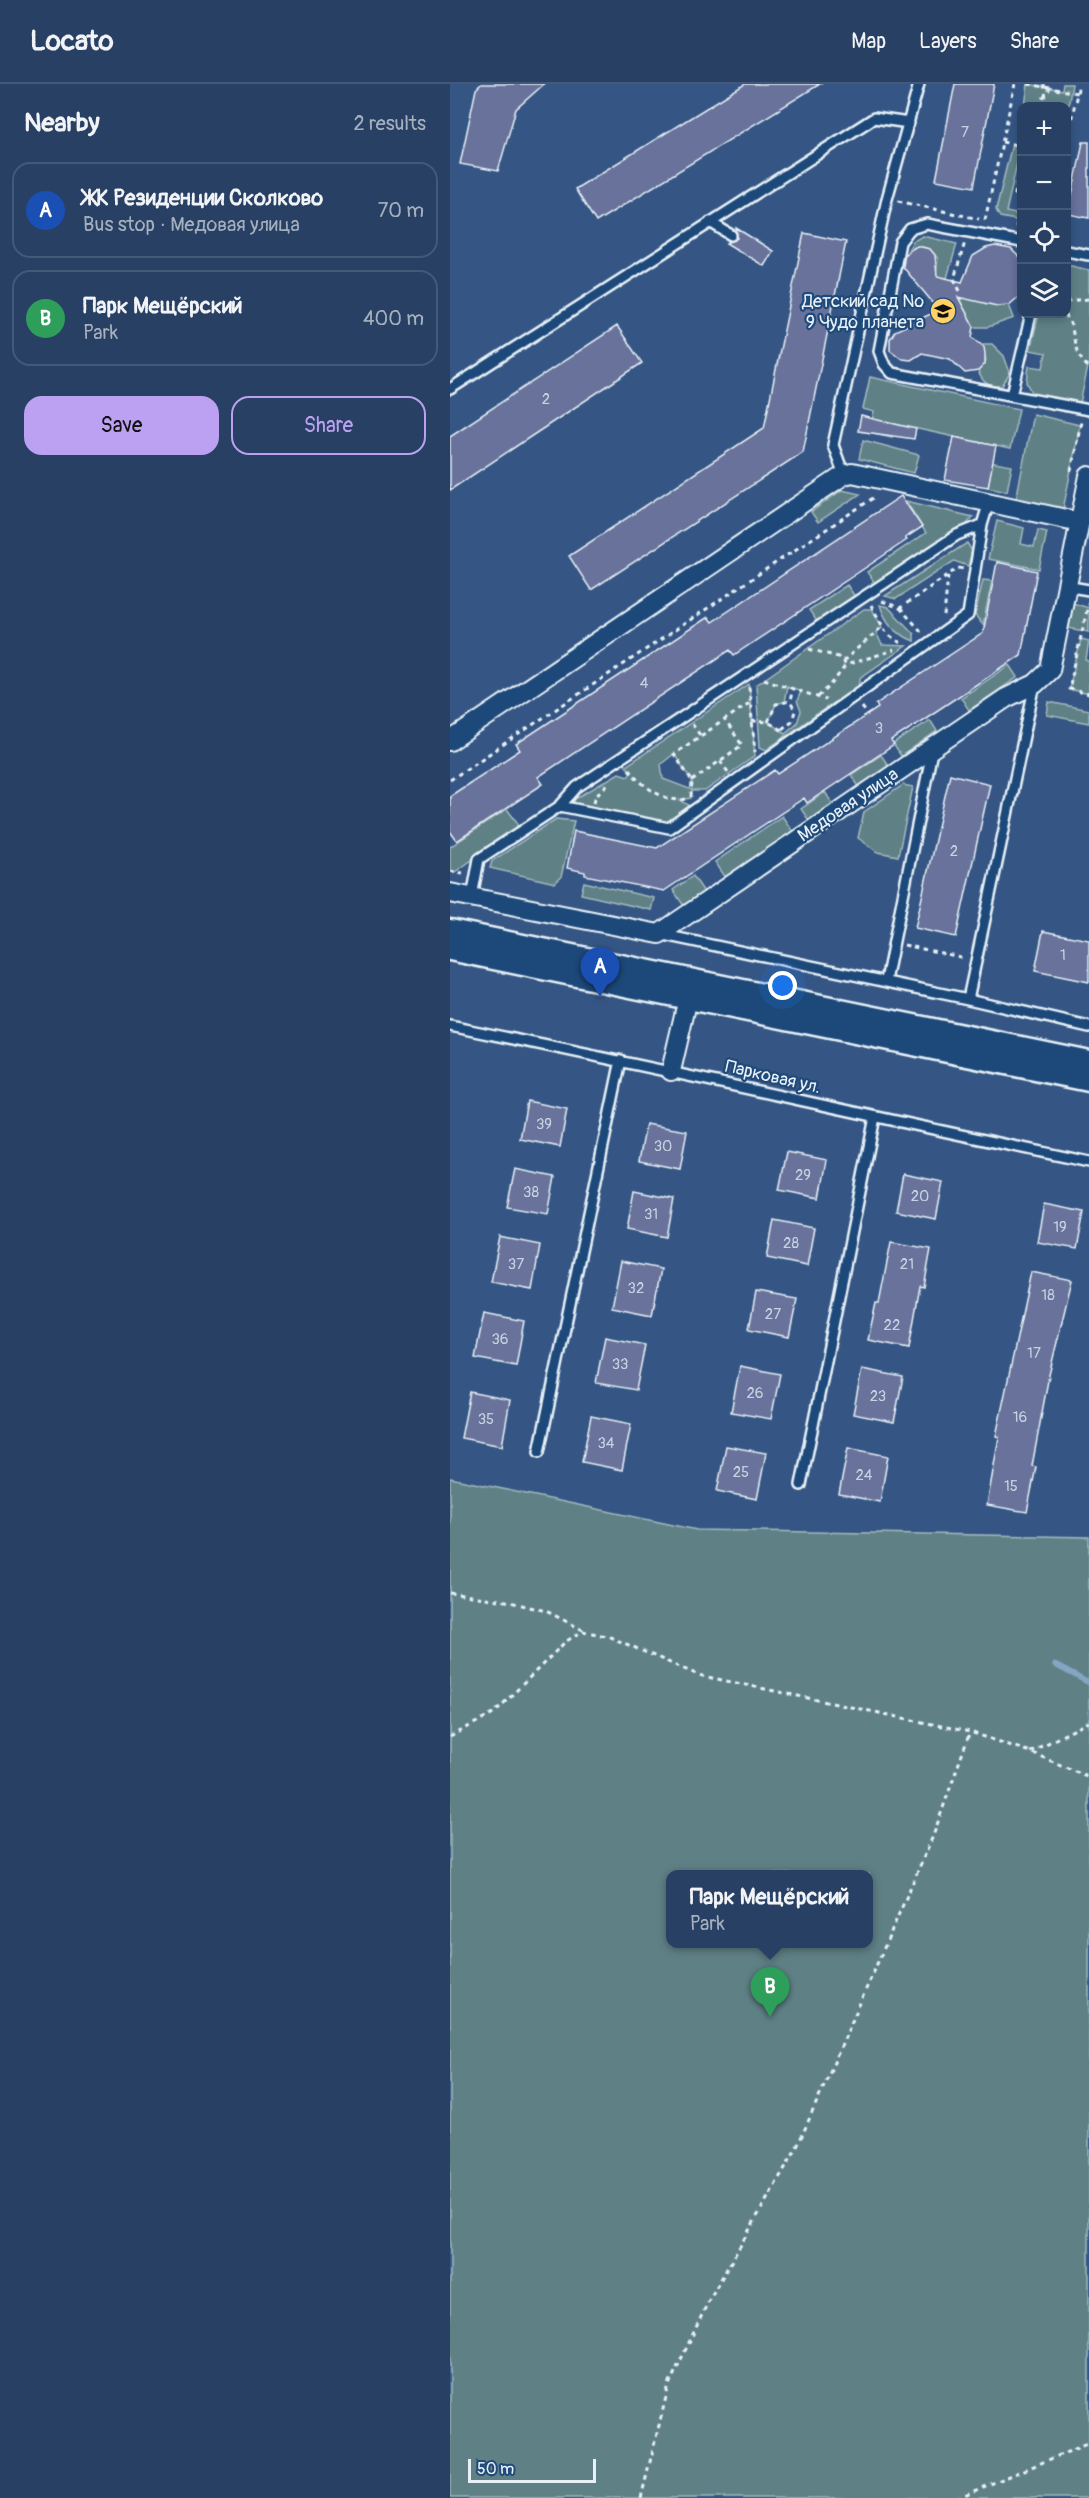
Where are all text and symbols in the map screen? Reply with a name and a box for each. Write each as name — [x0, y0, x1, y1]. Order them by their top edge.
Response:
text: Locato — [30, 24, 114, 59]
text: Map — [851, 28, 886, 55]
text: Layers — [919, 28, 977, 55]
text: Share — [1010, 28, 1059, 55]
map controls — [1017, 102, 1071, 318]
button: + — [1017, 102, 1071, 156]
text: Nearby — [24, 107, 100, 139]
text: 2 results — [354, 111, 426, 136]
house number: 7 — [961, 123, 969, 142]
button: − — [1017, 156, 1071, 210]
text: ЖК Резиденции Сколково — [83, 184, 323, 212]
text: A — [39, 198, 52, 223]
text: 70 m — [378, 198, 424, 223]
button: locate — [1017, 210, 1071, 264]
text: Bus stop · Медовая улица — [83, 212, 300, 237]
button: layers — [1017, 264, 1071, 318]
place label: Детский сад № 9 Чудо планета — [801, 290, 924, 334]
text: Парк Мещёрский — [83, 292, 243, 320]
school or university icon: Детский сад № 9 Чудо планета — [928, 296, 958, 326]
text: B — [40, 306, 51, 331]
text: 400 m — [363, 306, 424, 331]
text: Park — [83, 320, 118, 345]
house number: 2 — [542, 390, 550, 409]
button: Save — [24, 396, 219, 455]
button: Share — [231, 396, 426, 455]
house number: 4 — [640, 674, 649, 693]
house number: 3 — [875, 719, 883, 738]
street label: Медовая улица — [793, 763, 903, 847]
house number: 2 — [950, 842, 958, 861]
house number: 1 — [1060, 946, 1066, 965]
pin: A — [580, 948, 620, 997]
your location — [768, 971, 797, 1000]
street label: Парковая ул. — [723, 1055, 823, 1099]
house number: 39 — [536, 1115, 552, 1134]
house number: 30 — [654, 1137, 672, 1156]
house number: 29 — [795, 1166, 811, 1185]
house number: 38 — [523, 1183, 539, 1202]
house number: 20 — [911, 1187, 929, 1206]
house number: 31 — [644, 1205, 658, 1224]
house number: 19 — [1053, 1218, 1067, 1237]
house number: 28 — [783, 1234, 799, 1253]
house number: 37 — [508, 1255, 524, 1274]
house number: 21 — [900, 1255, 914, 1274]
house number: 32 — [628, 1279, 644, 1298]
house number: 18 — [1041, 1286, 1055, 1305]
house number: 27 — [765, 1305, 781, 1324]
house number: 22 — [884, 1316, 900, 1335]
house number: 36 — [491, 1330, 509, 1349]
house number: 17 — [1027, 1344, 1041, 1363]
house number: 33 — [612, 1355, 628, 1374]
house number: 26 — [746, 1384, 764, 1403]
house number: 23 — [870, 1387, 886, 1406]
house number: 16 — [1013, 1408, 1027, 1427]
house number: 35 — [478, 1410, 494, 1429]
house number: 34 — [597, 1434, 615, 1453]
house number: 25 — [733, 1463, 749, 1482]
house number: 24 — [855, 1466, 873, 1485]
house number: 15 — [1004, 1477, 1018, 1496]
popup — [666, 1870, 873, 1948]
text: Парк Мещёрский — [690, 1883, 849, 1911]
text: Park — [690, 1911, 725, 1936]
pin: B — [750, 1968, 790, 2017]
scale bar — [468, 2456, 596, 2484]
text: 50 m — [477, 2459, 514, 2479]

